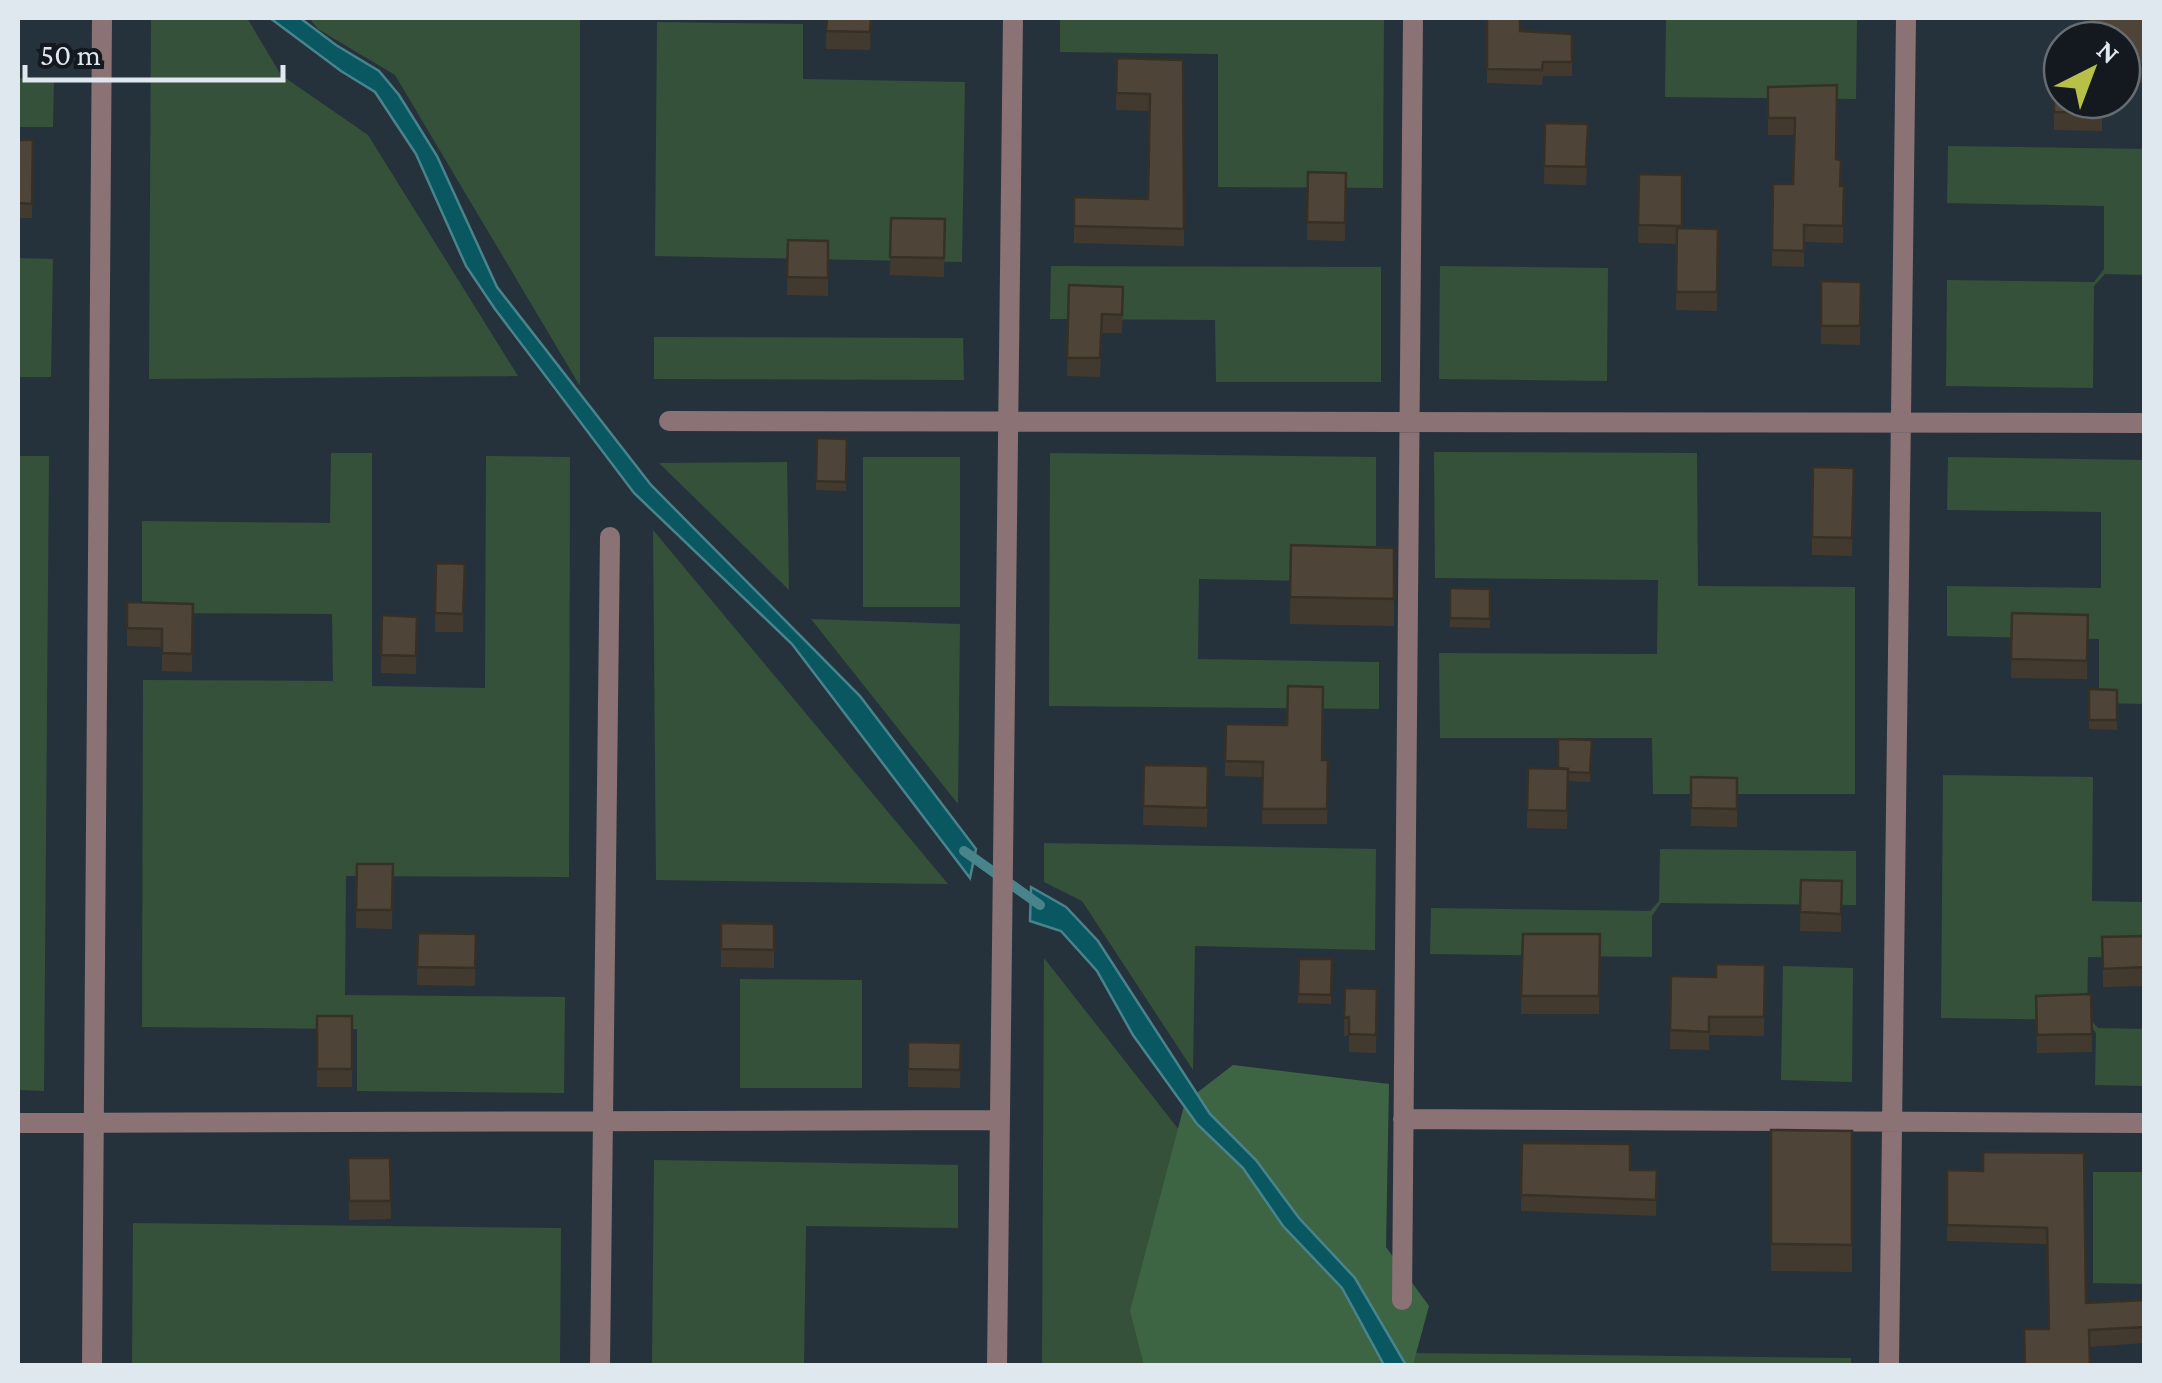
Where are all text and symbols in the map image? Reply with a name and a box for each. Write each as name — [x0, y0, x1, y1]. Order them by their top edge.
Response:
scale bar — [25, 20, 282, 82]
north arrow — [2042, 20, 2142, 120]
text: N — [2091, 34, 2126, 70]
text: 50 m — [40, 38, 101, 71]

